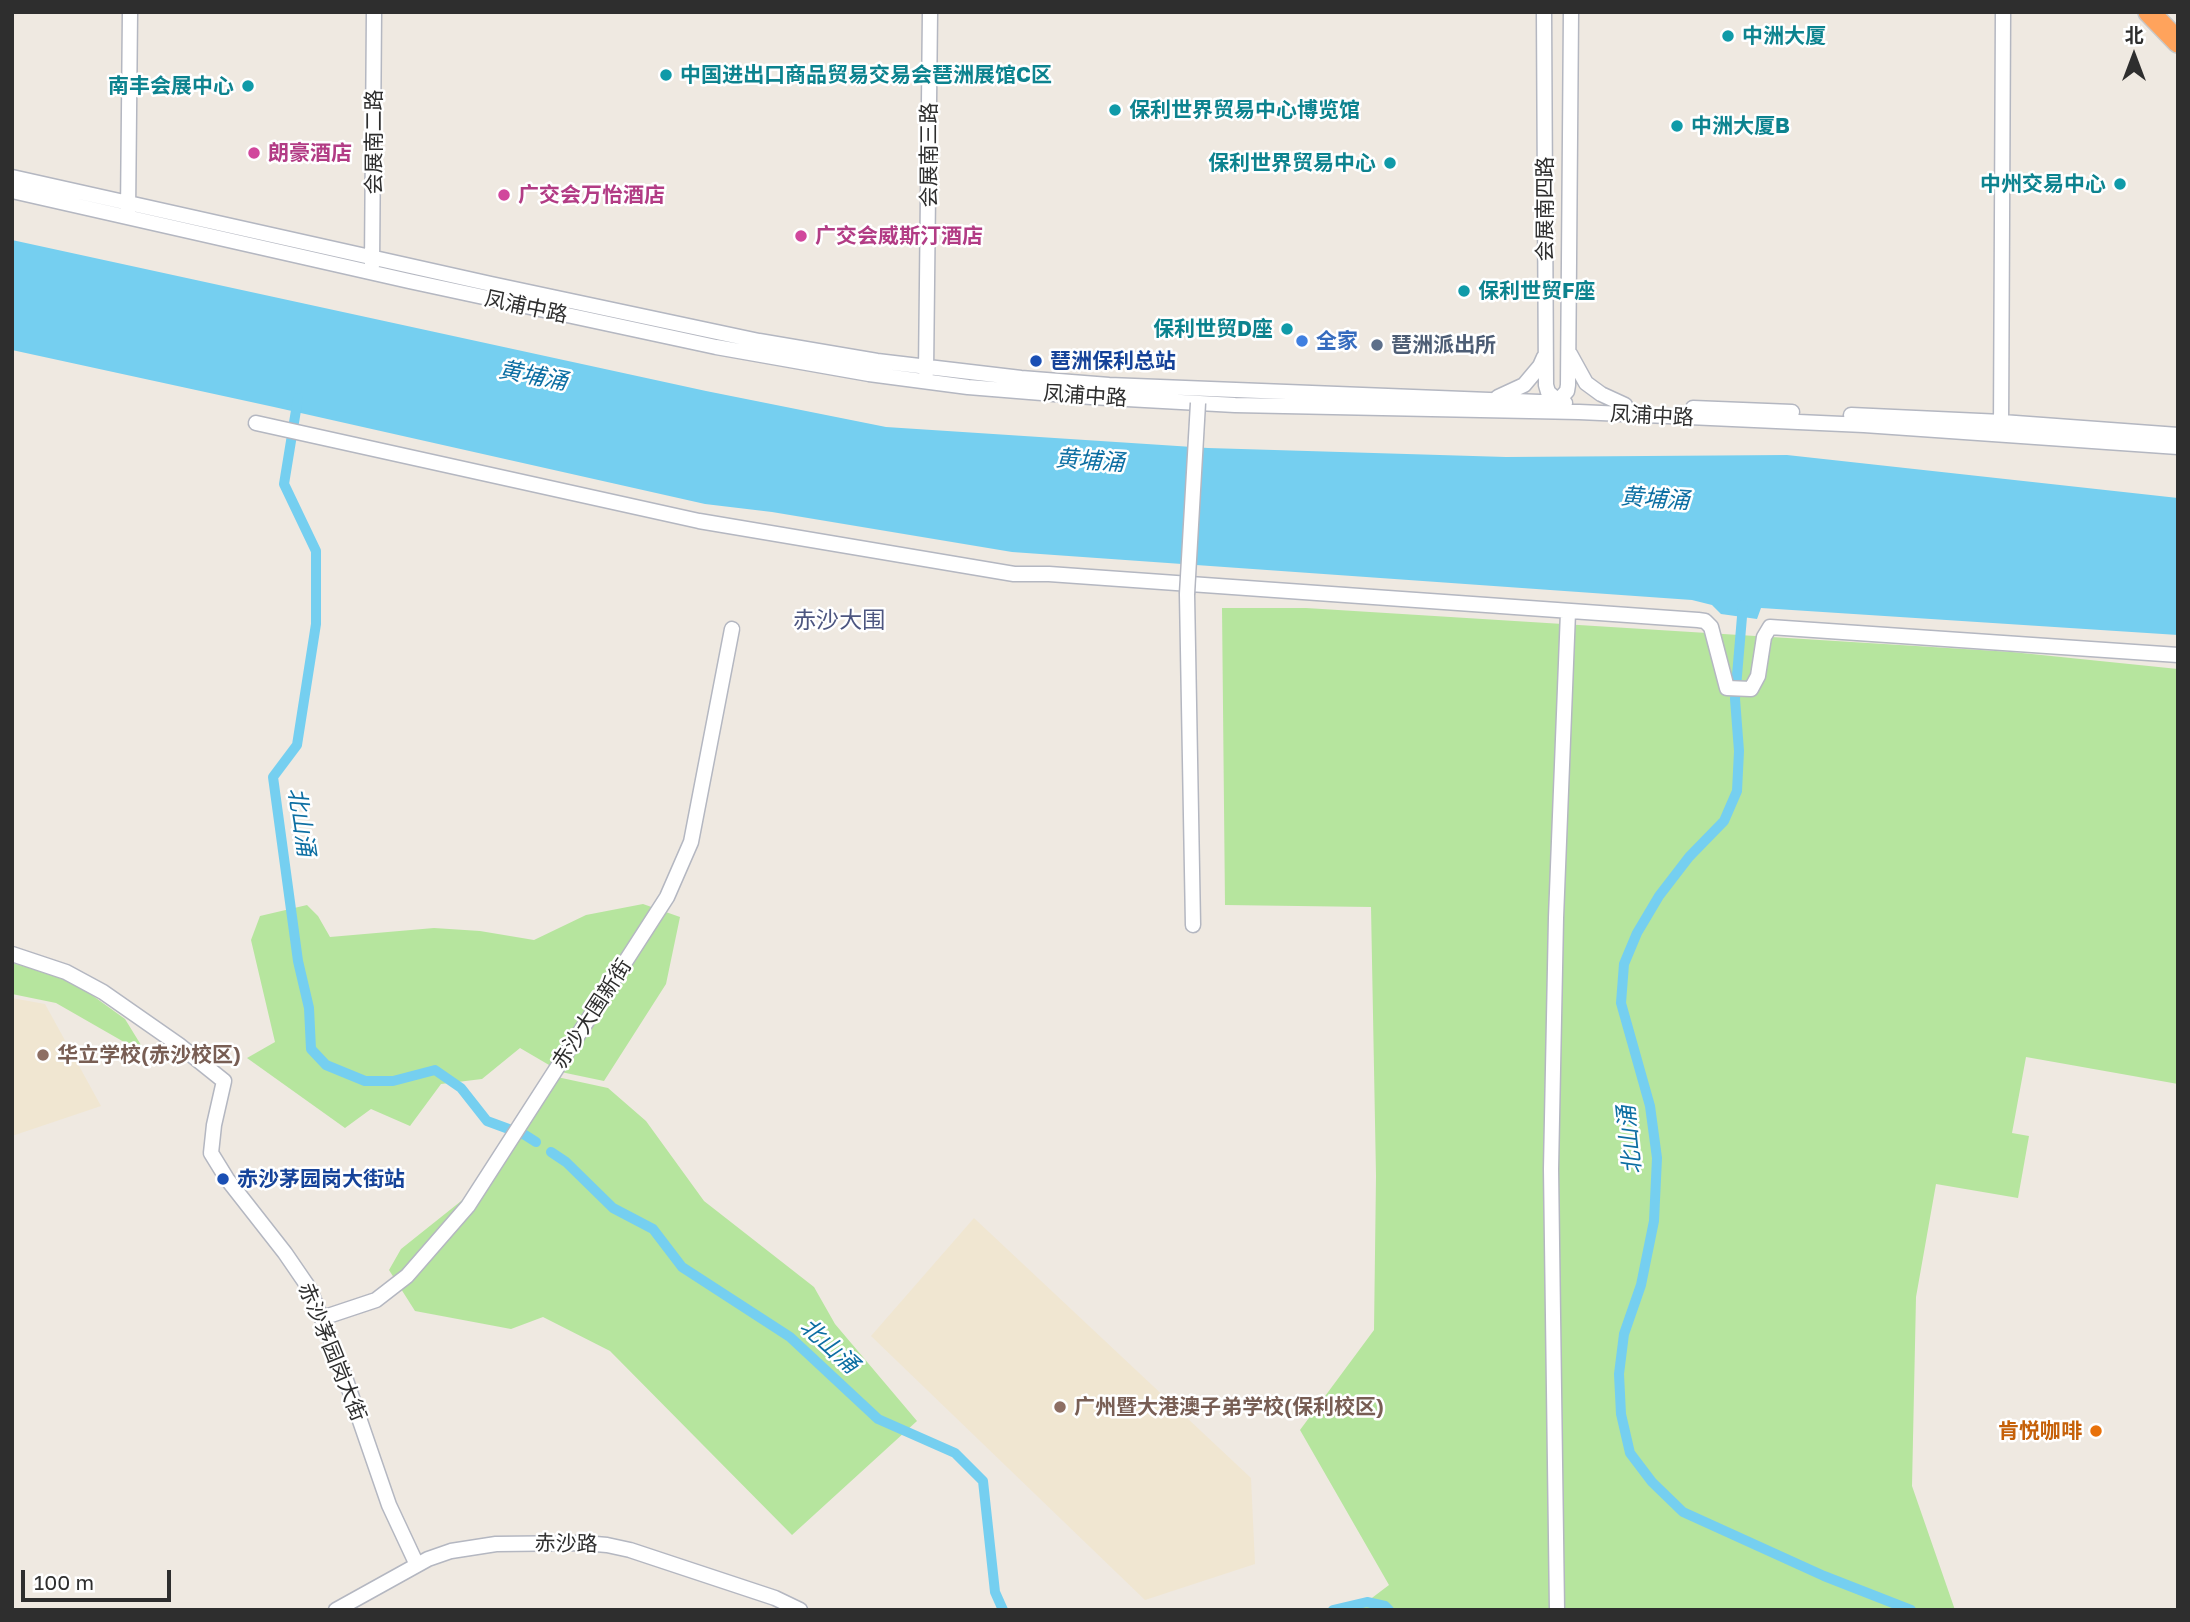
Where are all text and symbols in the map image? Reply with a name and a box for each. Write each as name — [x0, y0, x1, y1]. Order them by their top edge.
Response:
north arrow — [2099, 21, 2169, 91]
place label: 中洲大厦 — [1742, 23, 1826, 49]
text: 北 — [2124, 23, 2144, 46]
marker: 中洲大厦 — [1720, 28, 1736, 44]
place label: 中国进出口商品贸易交易会琶洲展馆C区 — [680, 62, 1052, 88]
marker: 中国进出口商品贸易交易会琶洲展馆C区 — [658, 67, 674, 83]
place label: 南丰会展中心 — [108, 73, 234, 99]
marker: 南丰会展中心 — [240, 78, 256, 94]
street label: 会展南二路 — [361, 90, 387, 194]
place label: 保利世界贸易中心博览馆 — [1129, 97, 1360, 123]
marker: 保利世界贸易中心博览馆 — [1107, 102, 1123, 118]
street label: 会展南三路 — [916, 103, 942, 207]
place label: 中洲大厦B — [1691, 113, 1790, 139]
marker: 中洲大厦B — [1669, 118, 1685, 134]
place label: 朗豪酒店 — [268, 140, 352, 166]
marker: 朗豪酒店 — [246, 145, 262, 161]
place label: 保利世界贸易中心 — [1208, 150, 1376, 176]
marker: 保利世界贸易中心 — [1382, 155, 1398, 171]
street label: 会展南四路 — [1532, 157, 1558, 261]
place label: 中州交易中心 — [1980, 171, 2106, 197]
marker: 中州交易中心 — [2112, 176, 2128, 192]
place label: 广交会万怡酒店 — [518, 182, 665, 208]
marker: 广交会万怡酒店 — [496, 187, 512, 203]
place label: 广交会威斯汀酒店 — [815, 223, 983, 249]
marker: 广交会威斯汀酒店 — [793, 228, 809, 244]
place label: 保利世贸F座 — [1478, 278, 1595, 304]
marker: 保利世贸F座 — [1456, 283, 1472, 299]
street label: 凤浦中路 — [482, 286, 570, 328]
place label: 保利世贸D座 — [1153, 316, 1273, 342]
marker: 保利世贸D座 — [1279, 321, 1295, 337]
place label: 全家 — [1316, 328, 1358, 354]
place label: 琶洲派出所 — [1391, 332, 1496, 358]
marker: 全家 — [1294, 333, 1310, 349]
marker: 琶洲派出所 — [1369, 337, 1385, 353]
place label: 琶洲保利总站 — [1050, 348, 1176, 374]
marker: 琶洲保利总站 — [1028, 353, 1044, 369]
water label: 黄埔涌 — [497, 356, 569, 396]
street label: 凤浦中路 — [1042, 381, 1128, 411]
street label: 凤浦中路 — [1609, 401, 1695, 431]
water label: 黄埔涌 — [1055, 445, 1125, 477]
water label: 黄埔涌 — [1620, 483, 1690, 515]
district label: 赤沙大围 — [793, 607, 885, 635]
water label: 北山涌 — [282, 786, 320, 858]
street label: 赤沙大围新街 — [547, 954, 637, 1074]
place label: 华立学校(赤沙校区) — [57, 1042, 241, 1068]
marker: 华立学校(赤沙校区) — [35, 1047, 51, 1063]
water label: 北山涌 — [1613, 1104, 1647, 1176]
place label: 赤沙茅园岗大街站 — [237, 1166, 405, 1192]
marker: 赤沙茅园岗大街站 — [215, 1171, 231, 1187]
street label: 赤沙茅园岗大街 — [293, 1279, 371, 1425]
water label: 北山涌 — [794, 1313, 864, 1379]
place label: 广州暨大港澳子弟学校(保利校区) — [1074, 1394, 1384, 1420]
marker: 广州暨大港澳子弟学校(保利校区) — [1052, 1399, 1068, 1415]
place label: 肯悦咖啡 — [1998, 1418, 2082, 1444]
marker: 肯悦咖啡 — [2088, 1423, 2104, 1439]
street label: 赤沙路 — [534, 1531, 598, 1557]
scale bar — [24, 1556, 175, 1600]
text: 100 m — [34, 1569, 94, 1595]

